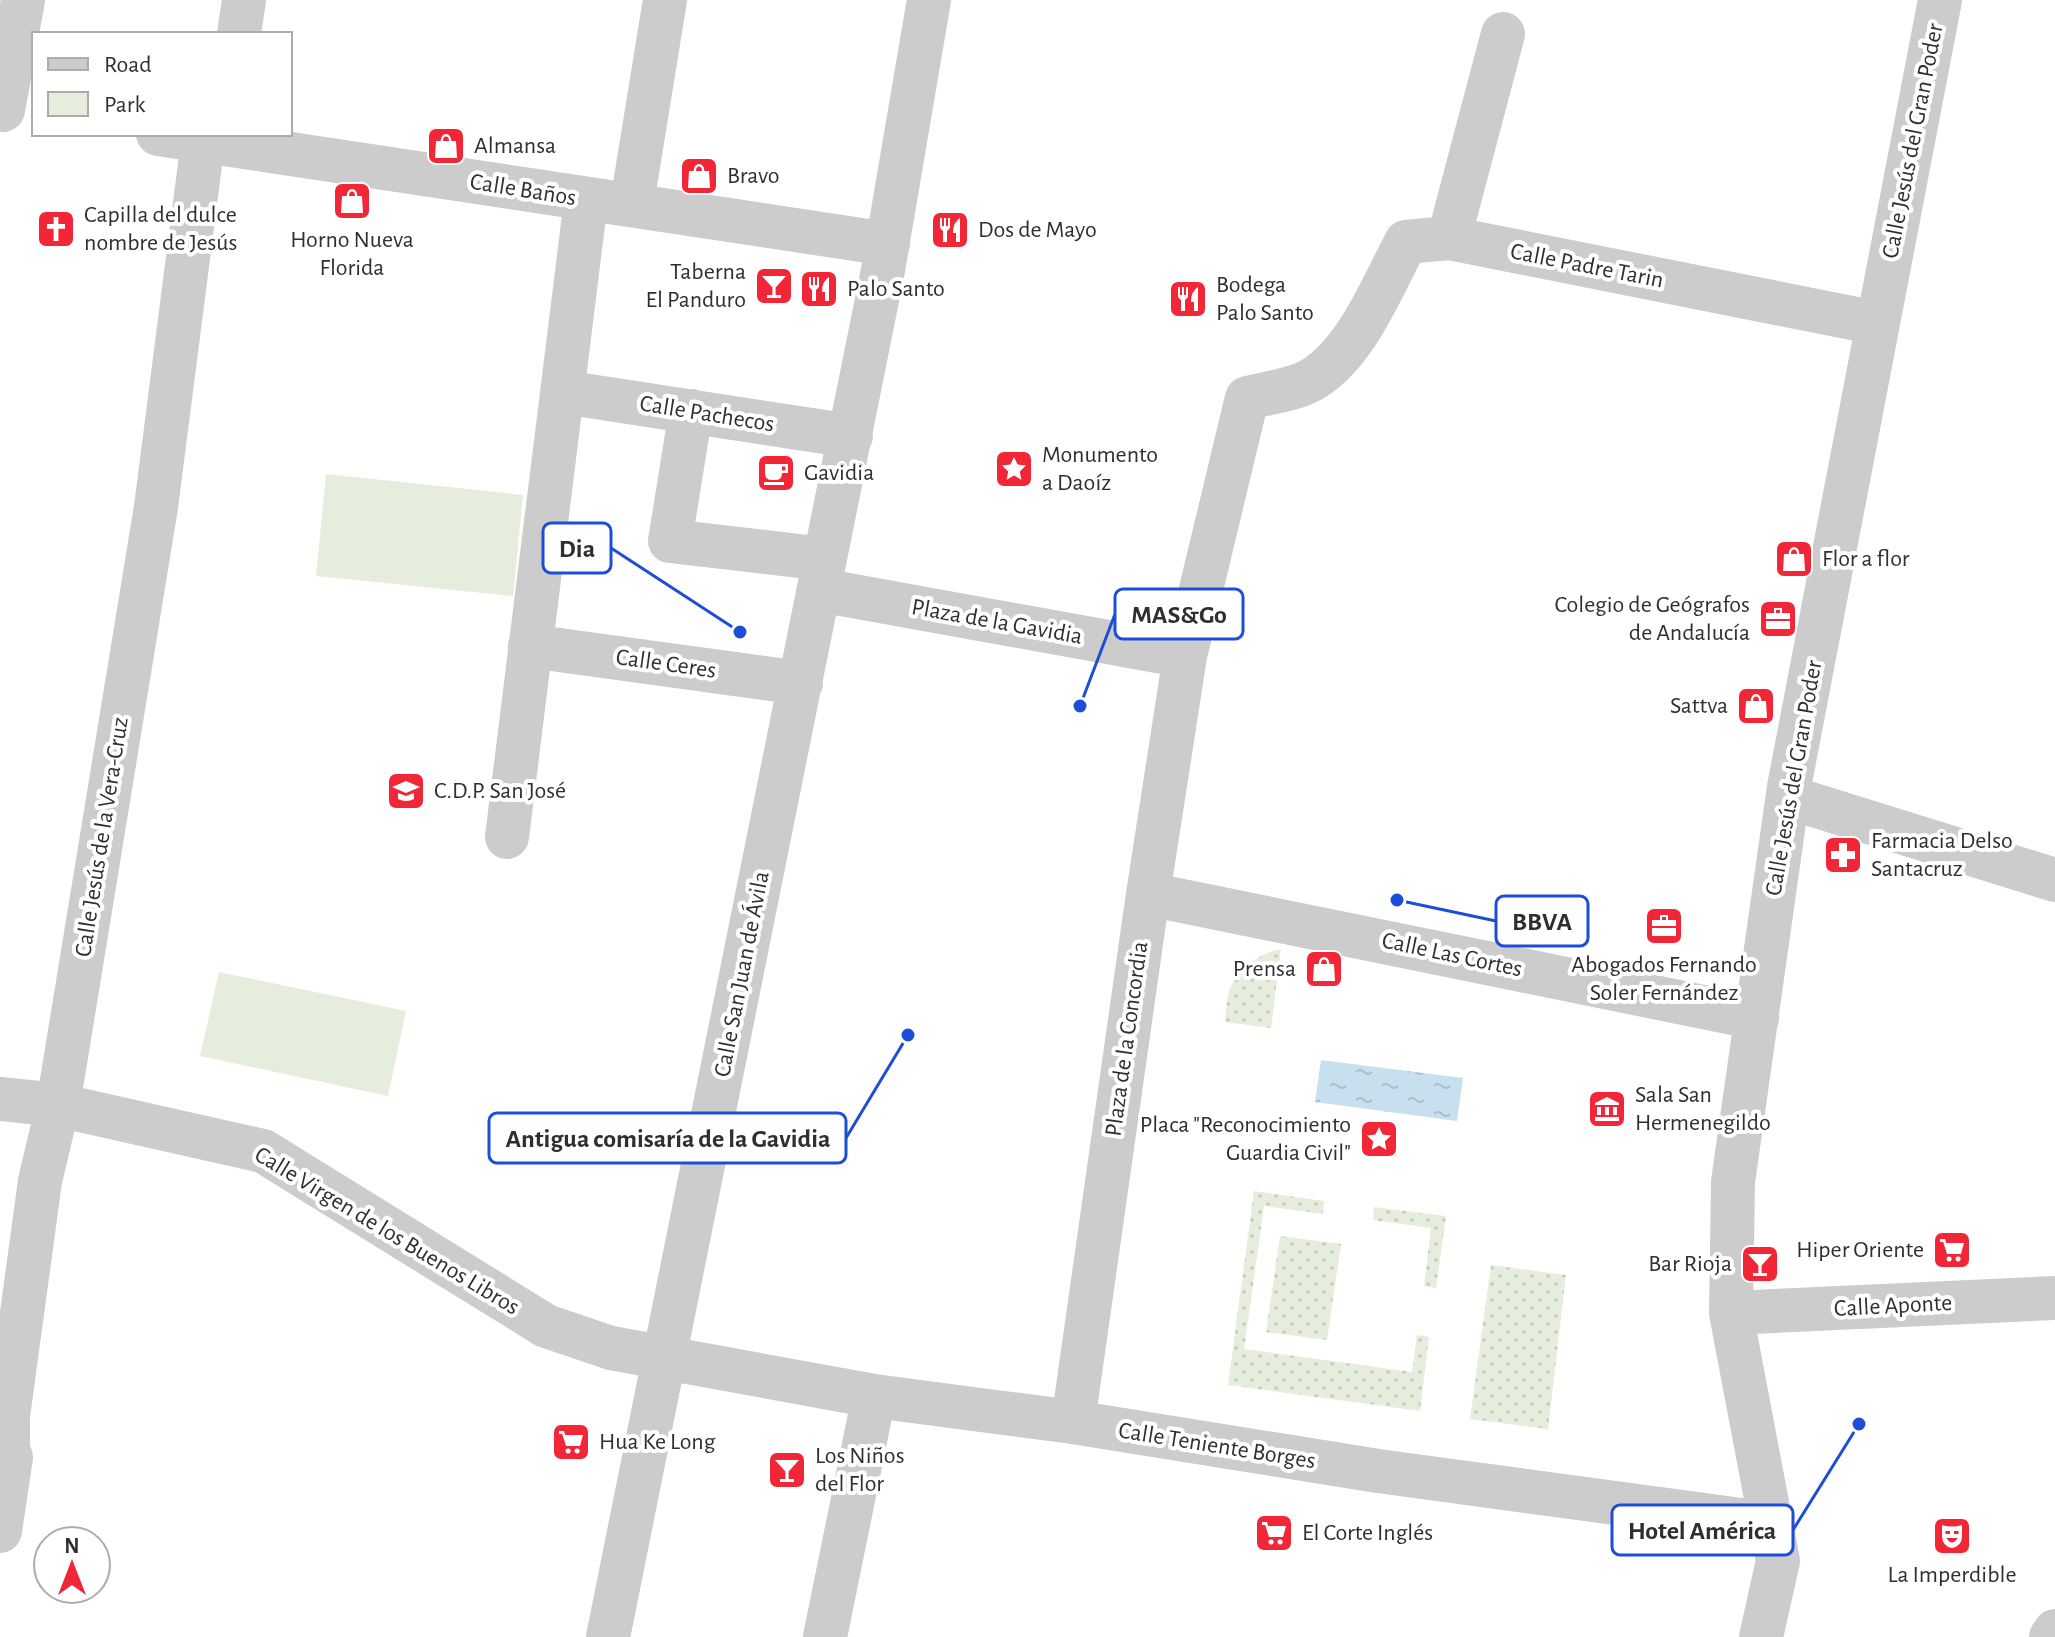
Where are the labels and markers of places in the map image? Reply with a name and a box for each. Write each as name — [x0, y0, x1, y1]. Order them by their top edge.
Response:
shop icon: Almansa — [425, 125, 467, 167]
place label: Almansa — [474, 134, 556, 158]
shop icon: Bravo — [678, 155, 720, 197]
place label: Bravo — [727, 164, 780, 188]
shop icon: Horno Nueva Florida — [331, 180, 373, 222]
place label: Capilla del dulce nombre de Jesús — [84, 203, 237, 255]
church icon: Capilla del dulce nombre de Jesús — [35, 208, 77, 250]
restaurant icon: Dos de Mayo — [929, 209, 971, 251]
place label: Dos de Mayo — [978, 218, 1097, 242]
place label: Horno Nueva Florida — [290, 228, 414, 280]
place label: Taberna El Panduro — [646, 260, 746, 312]
bar icon: Taberna El Panduro — [753, 265, 795, 307]
restaurant icon: Palo Santo — [798, 268, 840, 310]
place label: Bodega Palo Santo — [1216, 273, 1314, 325]
place label: Palo Santo — [847, 277, 945, 301]
restaurant icon: Bodega Palo Santo — [1167, 278, 1209, 320]
place label: Monumento a Daoíz — [1042, 443, 1158, 495]
place icon: Monumento a Daoíz — [993, 448, 1035, 490]
cafe icon: Gavidia — [755, 452, 797, 494]
place label: Gavidia — [804, 461, 874, 485]
callout: Dia — [543, 523, 611, 573]
shop icon: Flor a flor — [1773, 538, 1815, 580]
place label: Flor a flor — [1822, 547, 1910, 571]
callout: MAS&Go — [1115, 589, 1243, 639]
place label: Colegio de Geógrafos de Andalucía — [1554, 593, 1750, 645]
office icon: Colegio de Geógrafos de Andalucía — [1757, 598, 1799, 640]
shop icon: Sattva — [1735, 685, 1777, 727]
place label: Sattva — [1670, 694, 1728, 718]
school or university icon: C.D.P. San José — [385, 770, 427, 812]
place label: C.D.P. San José — [434, 779, 566, 803]
place label: Farmacia Delso Santacruz — [1871, 829, 2013, 881]
pharmacy icon: Farmacia Delso Santacruz — [1822, 834, 1864, 876]
callout: BBVA — [1496, 896, 1588, 946]
office icon: Abogados Fernando Soler Fernández — [1643, 905, 1685, 947]
shop icon: Prensa — [1303, 948, 1345, 990]
place label: Abogados Fernando Soler Fernández — [1571, 953, 1757, 1005]
place label: Prensa — [1233, 957, 1296, 981]
place label: Sala San Hermenegildo — [1635, 1083, 1771, 1135]
museum icon: Sala San Hermenegildo — [1586, 1088, 1628, 1130]
callout: Antigua comisaría de la Gavidia — [489, 1113, 846, 1163]
place label: Placa "Reconocimiento Guardia Civil" — [1140, 1113, 1351, 1165]
place icon: Placa "Reconocimiento Guardia Civil" — [1358, 1118, 1400, 1160]
supermarket icon: Hiper Oriente — [1931, 1229, 1973, 1271]
place label: Hiper Oriente — [1796, 1238, 1924, 1262]
bar icon: Bar Rioja — [1739, 1243, 1781, 1285]
place label: Bar Rioja — [1648, 1252, 1732, 1276]
supermarket icon: Hua Ke Long — [550, 1421, 592, 1463]
place label: Hua Ke Long — [599, 1430, 716, 1454]
place label: Los Niños del Flor — [815, 1444, 905, 1496]
bar icon: Los Niños del Flor — [766, 1449, 808, 1491]
callout: Hotel América — [1612, 1505, 1793, 1555]
supermarket icon: El Corte Inglés — [1253, 1512, 1295, 1554]
theatre icon: La Imperdible — [1931, 1515, 1973, 1557]
place label: El Corte Inglés — [1302, 1521, 1433, 1545]
place label: La Imperdible — [1888, 1563, 2017, 1587]

